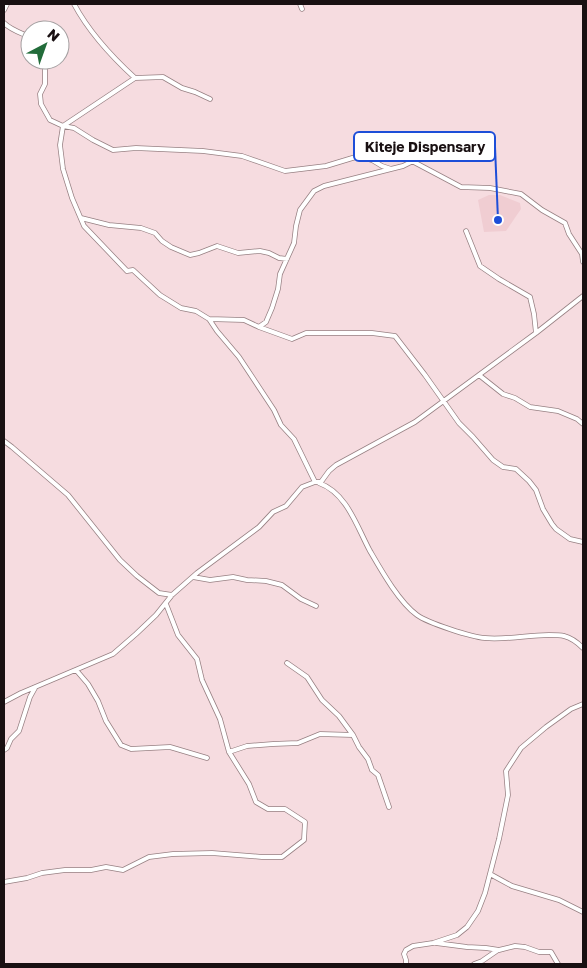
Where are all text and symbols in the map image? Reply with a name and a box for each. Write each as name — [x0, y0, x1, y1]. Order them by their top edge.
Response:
north arrow — [20, 20, 70, 70]
text: N — [44, 25, 63, 45]
callout: Kiteje Dispensary — [354, 132, 495, 161]
text: Kiteje Dispensary — [365, 138, 486, 155]

